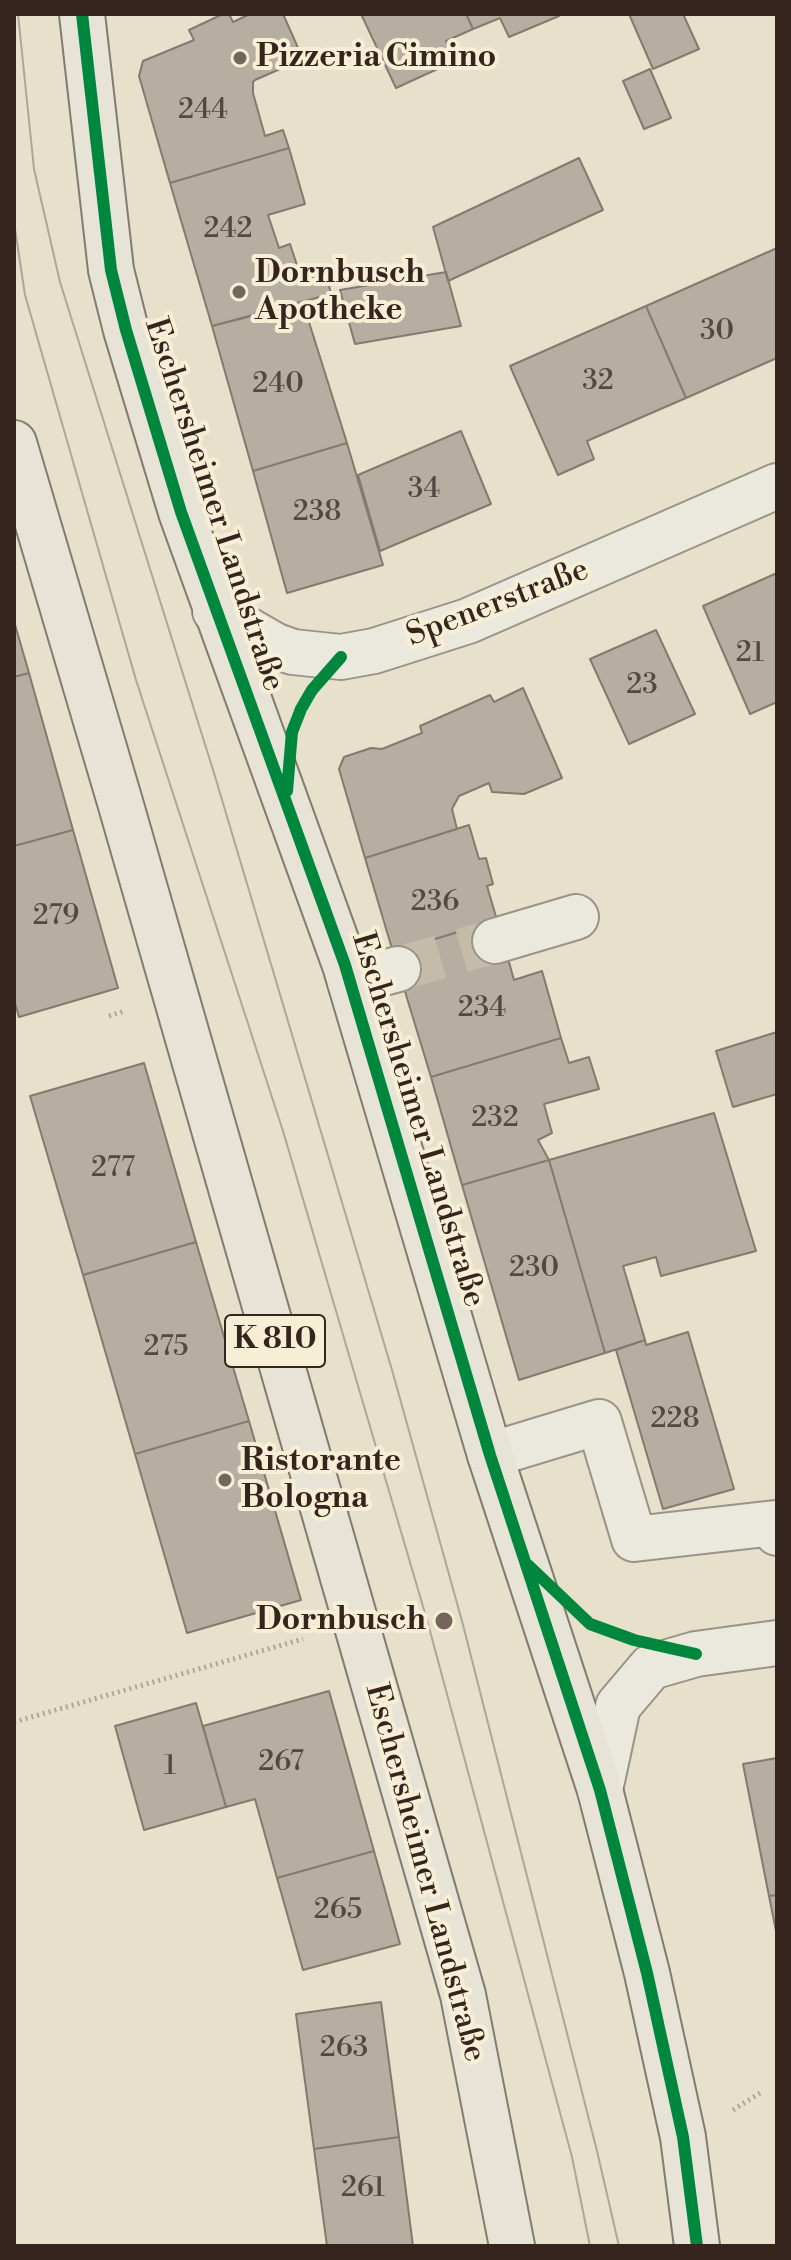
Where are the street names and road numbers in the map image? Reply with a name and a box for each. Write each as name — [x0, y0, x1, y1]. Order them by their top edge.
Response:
street label: Eschersheimer Landstraße — [135, 314, 291, 696]
street label: Spenerstraße — [402, 552, 594, 656]
street label: Eschersheimer Landstraße — [342, 928, 492, 1312]
road number: K 810 — [225, 1315, 325, 1367]
street label: Eschersheimer Landstraße — [355, 1680, 493, 2066]

